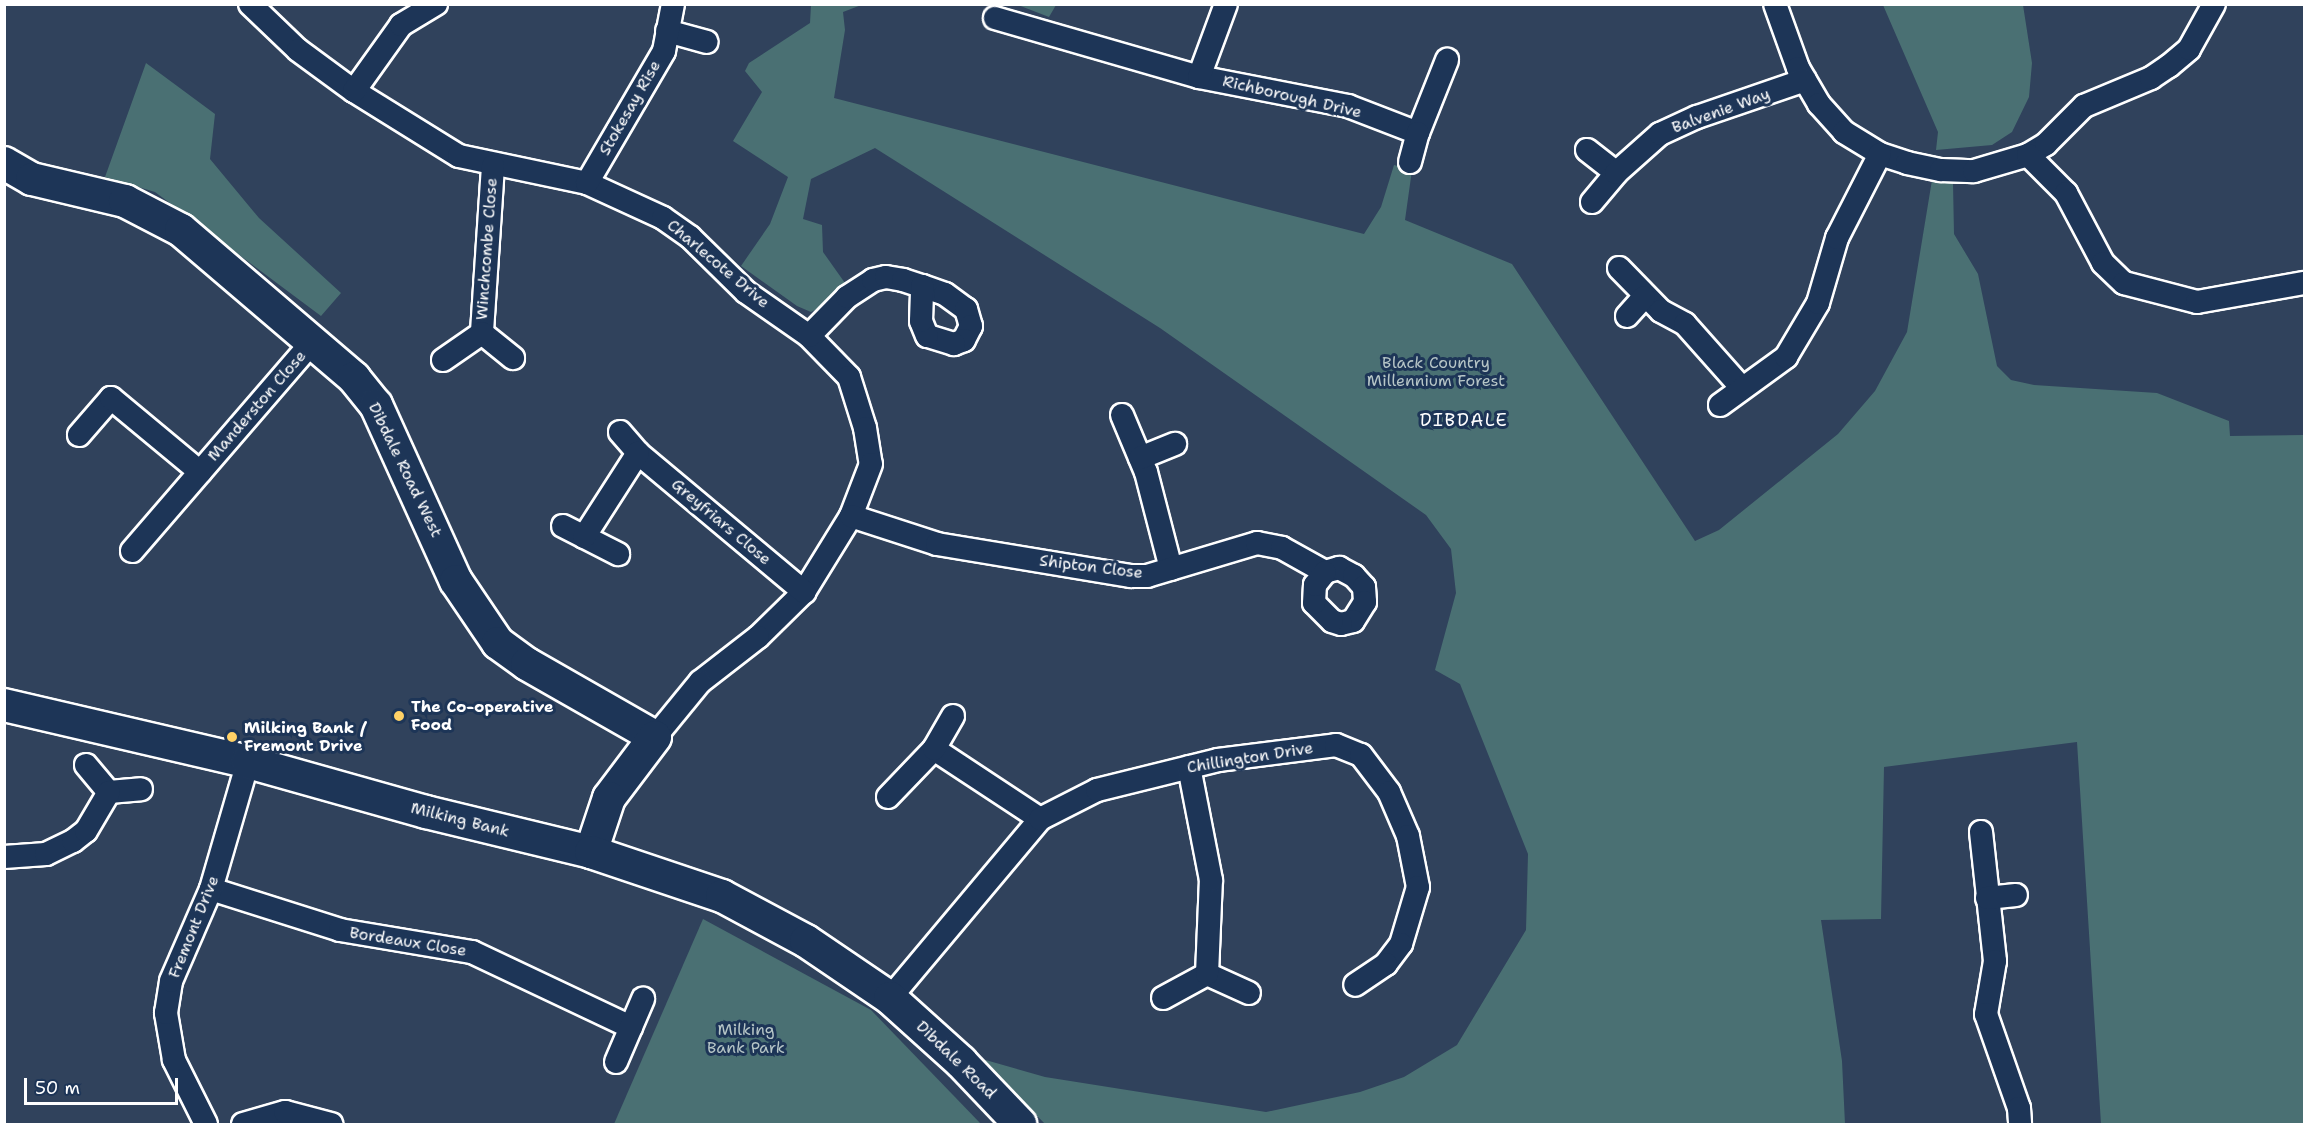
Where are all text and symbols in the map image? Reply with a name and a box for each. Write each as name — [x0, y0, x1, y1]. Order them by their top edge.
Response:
street label: Stokesay Rise — [595, 57, 665, 159]
street label: Richborough Drive — [1221, 72, 1363, 122]
street label: Balvenie Way — [1669, 84, 1773, 138]
street label: Winchcombe Close — [472, 177, 502, 321]
street label: Charlecote Drive — [663, 216, 773, 312]
street label: Manderston Close — [204, 347, 310, 465]
park label: Black Country Millennium Forest — [1367, 353, 1505, 391]
street label: Dibdale Road West — [364, 399, 446, 541]
district label: DIBDALE — [1420, 409, 1508, 431]
street label: Greyfriars Close — [667, 475, 775, 569]
street label: Shipton Close — [1038, 551, 1144, 583]
place label: The Co-operative Food — [411, 697, 554, 735]
marker: The Co-operative Food — [392, 709, 406, 723]
place label: Milking Bank / Fremont Drive — [244, 718, 366, 756]
marker: Milking Bank / Fremont Drive — [225, 730, 239, 744]
street label: Chillington Drive — [1186, 739, 1314, 777]
street label: Milking Bank — [409, 798, 511, 842]
street label: Fremont Drive — [165, 873, 223, 981]
street label: Bordeaux Close — [348, 923, 468, 961]
street label: Dibdale Road — [912, 1017, 1000, 1103]
park label: Milking Bank Park — [707, 1020, 785, 1058]
scale bar — [27, 1066, 182, 1104]
text: 50 m — [35, 1076, 80, 1100]

